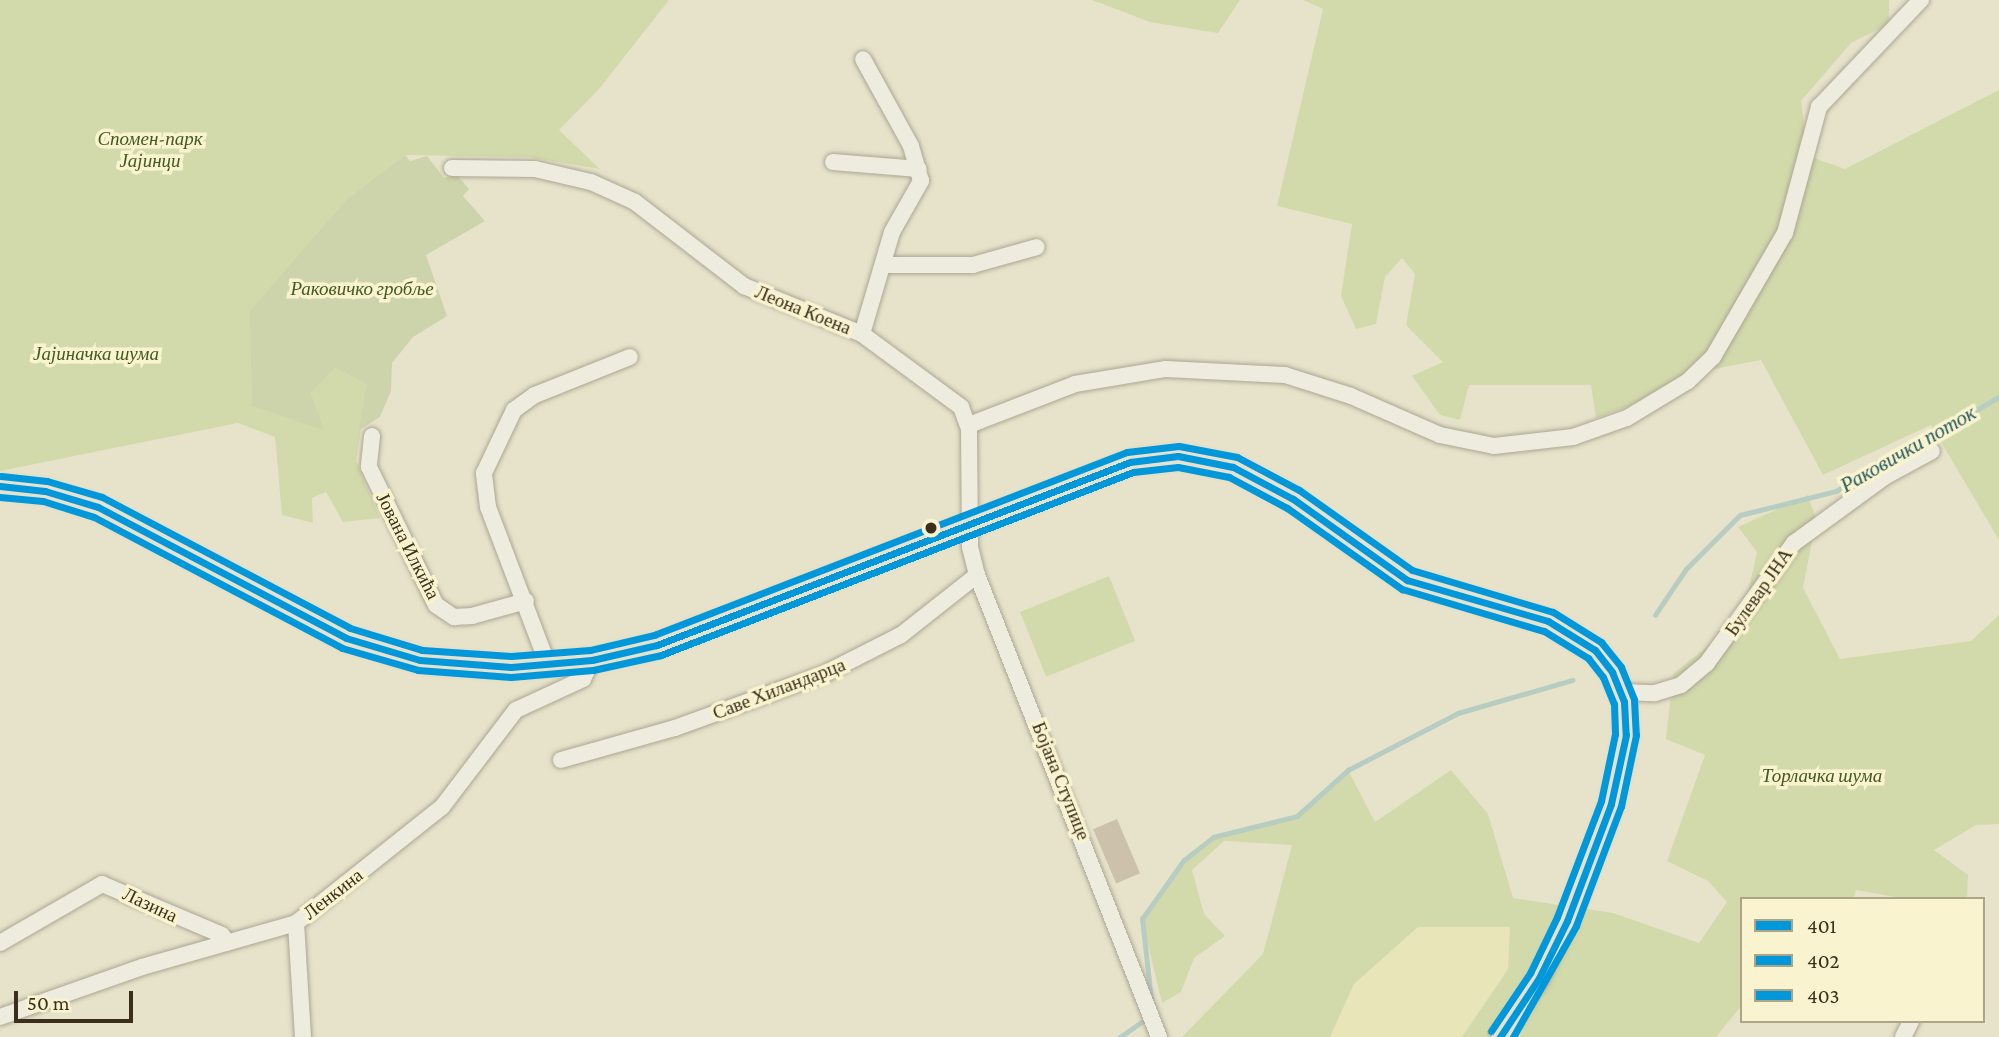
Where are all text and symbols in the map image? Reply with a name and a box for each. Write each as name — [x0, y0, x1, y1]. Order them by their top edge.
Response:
park label: Спомен-парк Јајинци — [97, 128, 203, 172]
park label: Раковичко гробље — [290, 278, 434, 300]
street label: Леона Коена — [752, 280, 854, 340]
park label: Јајиначка шума — [33, 343, 159, 365]
water label: Раковички поток — [1836, 400, 1980, 498]
street label: Јована Илкића — [371, 489, 445, 603]
unlabelled marker — [924, 521, 938, 535]
street label: Булевар ЈНА — [1720, 544, 1798, 640]
street label: Саве Хиландарца — [710, 653, 848, 725]
street label: Бојана Ступице — [1027, 719, 1095, 843]
park label: Торлачка шума — [1762, 765, 1882, 787]
street label: Ленкина — [299, 864, 367, 924]
street label: Лазина — [119, 882, 181, 928]
legend — [1740, 897, 1985, 1023]
text: 401 — [1807, 914, 1837, 938]
text: 402 — [1807, 949, 1839, 973]
scale bar — [18, 978, 136, 1022]
text: 403 — [1807, 984, 1839, 1008]
text: 50 m — [27, 991, 70, 1015]

